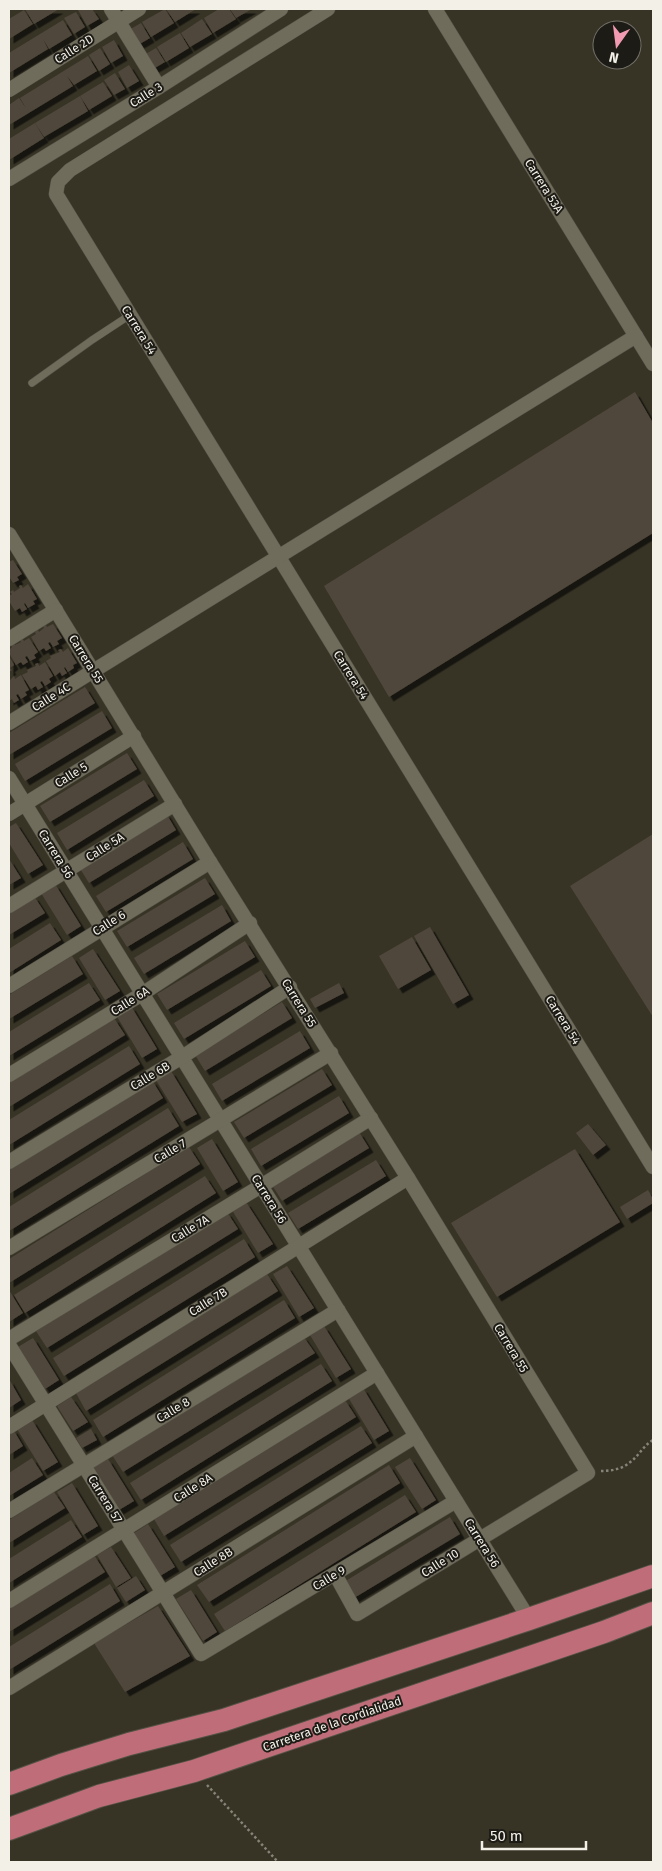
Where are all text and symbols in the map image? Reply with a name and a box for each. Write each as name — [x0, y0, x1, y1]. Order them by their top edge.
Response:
north arrow — [592, 20, 642, 70]
street label: Calle 2D — [52, 31, 96, 66]
text: N — [607, 48, 621, 67]
street label: Calle 3 — [127, 80, 165, 110]
street label: Carrera 53A — [522, 156, 566, 216]
street label: Carrera 54 — [119, 303, 160, 358]
street label: Carrera 55 — [66, 632, 106, 686]
street label: Carrera 54 — [331, 648, 372, 703]
street label: Calle 4C — [29, 680, 73, 714]
street label: Calle 5 — [52, 760, 90, 790]
street label: Carrera 56 — [36, 827, 76, 881]
street label: Calle 5A — [83, 830, 127, 864]
street label: Calle 6 — [90, 907, 128, 939]
street label: Carrera 55 — [279, 976, 319, 1030]
street label: Calle 6A — [108, 984, 152, 1018]
street label: Carrera 54 — [543, 993, 584, 1048]
street label: Calle 6B — [128, 1059, 172, 1093]
street label: Calle 7 — [151, 1136, 189, 1166]
street label: Carrera 56 — [249, 1172, 289, 1226]
street label: Calle 7A — [169, 1212, 212, 1246]
street label: Calle 7B — [186, 1285, 230, 1319]
street label: Carrera 55 — [491, 1321, 531, 1375]
street label: Calle 8 — [154, 1394, 193, 1425]
street label: Calle 8A — [171, 1471, 215, 1505]
street label: Carrera 57 — [85, 1473, 125, 1525]
street label: Carrera 56 — [462, 1516, 502, 1570]
street label: Calle 8B — [191, 1545, 235, 1579]
street label: Calle 10 — [419, 1546, 462, 1580]
street label: Calle 9 — [310, 1563, 348, 1593]
street label: Carretera de la Cordialidad — [261, 1694, 403, 1754]
scale bar — [482, 1818, 586, 1850]
text: 50 m — [490, 1827, 523, 1845]

